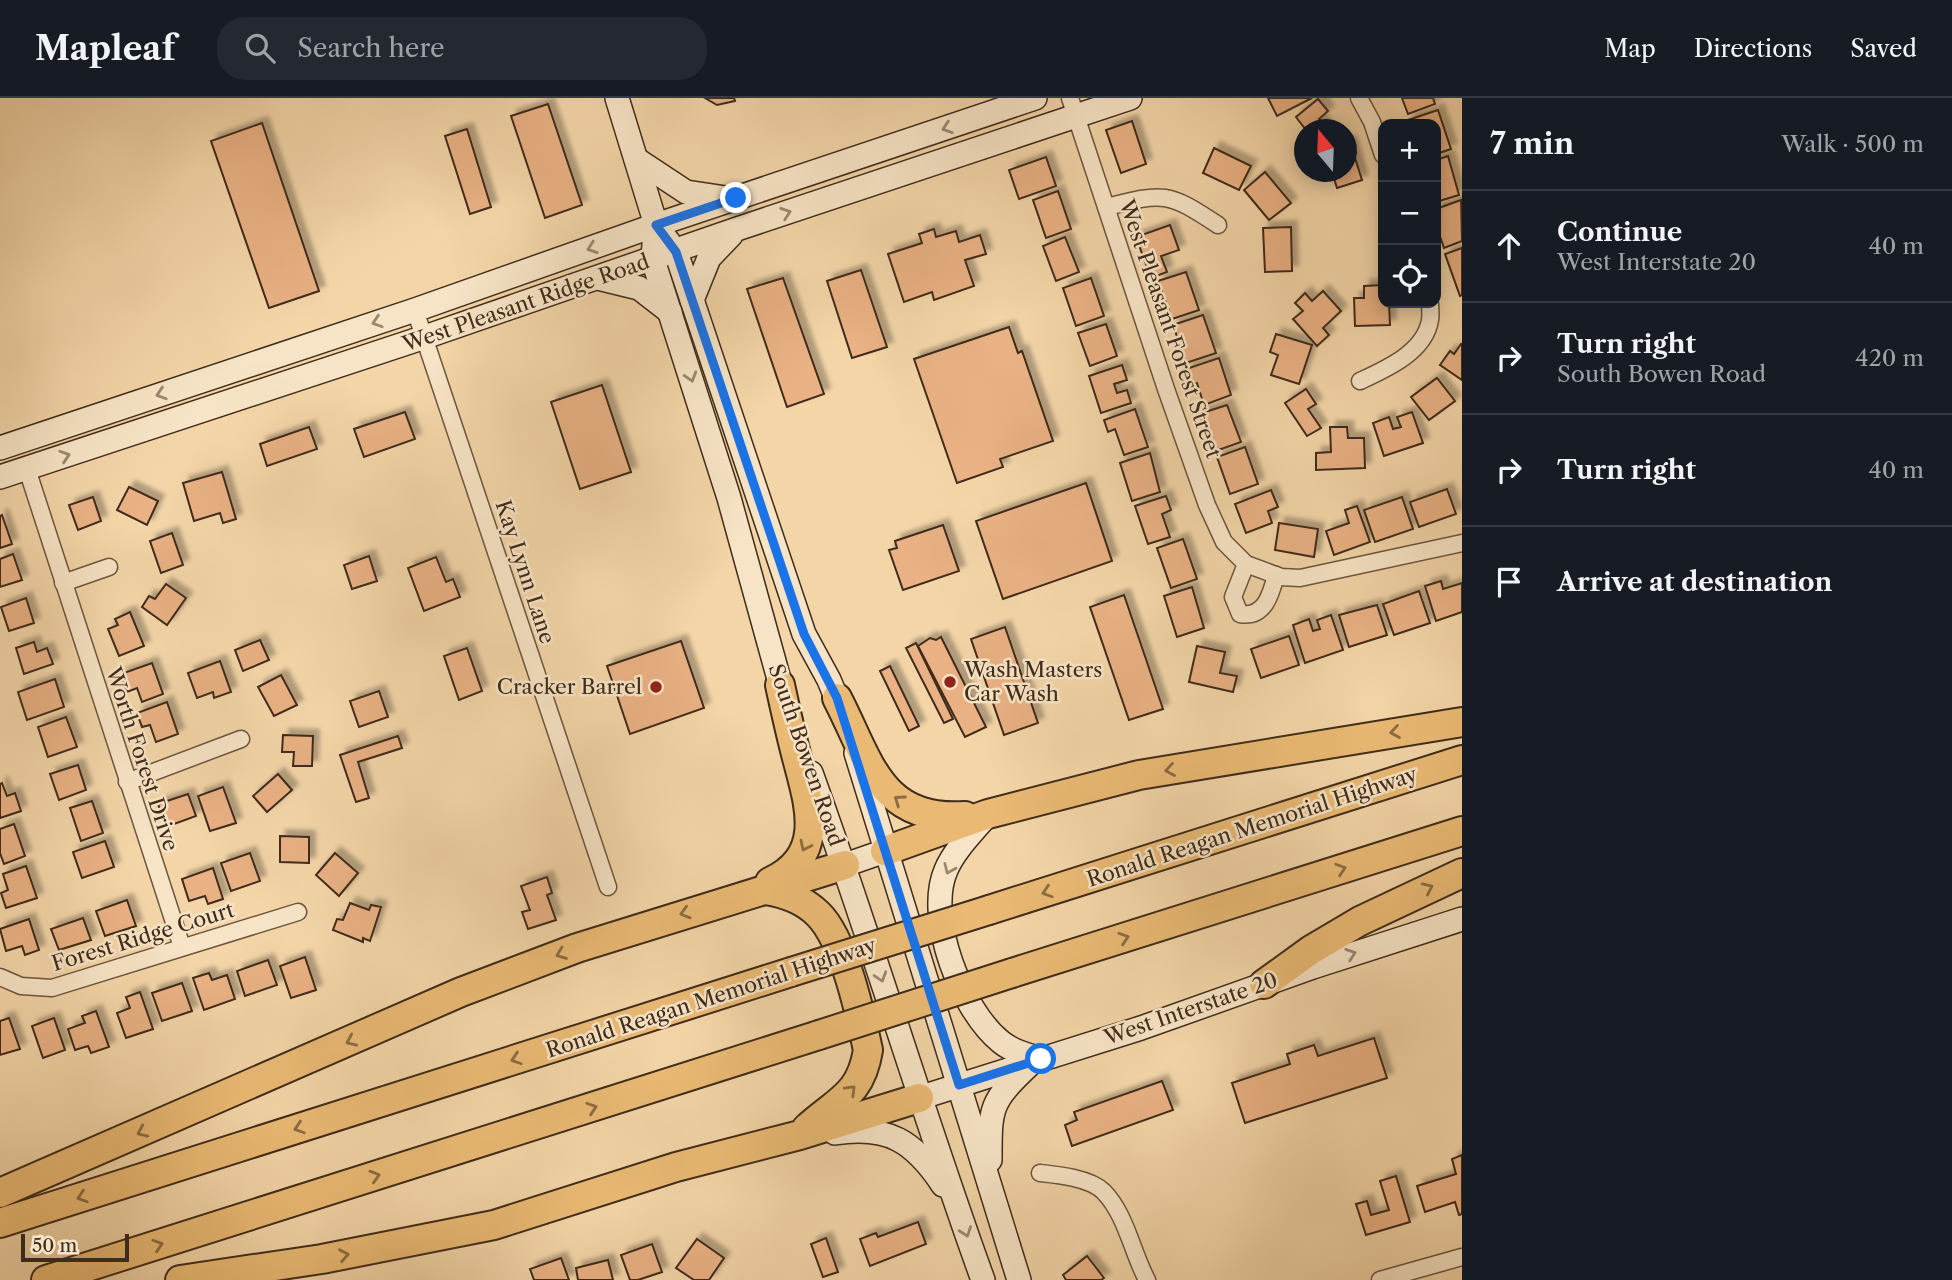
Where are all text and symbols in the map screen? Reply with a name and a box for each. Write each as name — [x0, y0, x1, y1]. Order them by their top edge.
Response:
search box — [217, 17, 707, 80]
text: Mapleaf — [35, 28, 175, 69]
icon: search — [241, 29, 279, 67]
text: Search here — [297, 32, 445, 64]
text: Map — [1604, 34, 1656, 63]
text: Directions — [1694, 34, 1812, 63]
text: Saved — [1850, 34, 1917, 63]
north arrow — [1294, 119, 1357, 182]
map controls — [1378, 119, 1441, 308]
button: + — [1378, 119, 1441, 182]
one-way arrow — [942, 120, 954, 134]
text: 7 min — [1490, 125, 1574, 162]
text: Walk · 500 m — [1781, 130, 1924, 158]
route end — [720, 182, 751, 213]
button: − — [1378, 182, 1441, 245]
street label: West Pleasant Forest Street — [1114, 195, 1227, 462]
one-way arrow — [780, 206, 792, 221]
text: Continue — [1557, 216, 1682, 248]
icon: ahead — [1490, 227, 1528, 265]
text: 40 m — [1869, 232, 1924, 260]
one-way arrow — [586, 240, 598, 254]
button: locate — [1378, 245, 1441, 308]
street label: West Pleasant Ridge Road — [398, 248, 653, 357]
text: West Interstate 20 — [1557, 248, 1756, 276]
one-way arrow — [371, 314, 384, 328]
text: Turn right — [1557, 328, 1696, 360]
icon: right — [1490, 339, 1528, 377]
text: 420 m — [1855, 344, 1924, 372]
text: South Bowen Road — [1557, 360, 1766, 388]
one-way arrow — [683, 370, 697, 382]
one-way arrow — [155, 386, 168, 400]
one-way arrow — [58, 450, 70, 464]
icon: right — [1490, 451, 1528, 489]
text: Turn right — [1557, 454, 1696, 486]
text: 40 m — [1869, 456, 1924, 484]
street label: Kay Lynn Lane — [490, 497, 560, 647]
icon: arrive — [1490, 563, 1528, 601]
text: Arrive at destination — [1557, 566, 1832, 598]
place label: Wash Masters Car Wash — [963, 657, 1102, 706]
street label: South Bowen Road — [764, 661, 849, 849]
street label: Worth Forest Drive — [101, 663, 184, 854]
place label: Cracker Barrel — [497, 674, 642, 699]
marker: Wash Masters Car Wash — [942, 674, 958, 690]
marker: Cracker Barrel — [648, 679, 664, 695]
one-way arrow — [1389, 724, 1400, 739]
street label: Ronald Reagan Memorial Highway — [1083, 761, 1421, 892]
one-way arrow — [1164, 761, 1176, 776]
one-way arrow — [894, 796, 907, 808]
one-way arrow — [799, 839, 813, 851]
one-way arrow — [943, 862, 957, 874]
one-way arrow — [1334, 863, 1346, 878]
one-way arrow — [1421, 882, 1433, 896]
one-way arrow — [1041, 883, 1053, 898]
street label: Forest Ridge Court — [49, 897, 237, 976]
one-way arrow — [680, 905, 692, 919]
street label: Ronald Reagan Memorial Highway — [542, 932, 880, 1063]
one-way arrow — [1117, 932, 1130, 946]
one-way arrow — [555, 945, 567, 959]
one-way arrow — [1345, 948, 1357, 962]
street label: West Interstate 20 — [1100, 967, 1281, 1050]
one-way arrow — [872, 970, 887, 982]
one-way arrow — [345, 1033, 358, 1047]
route start — [1025, 1043, 1056, 1074]
one-way arrow — [510, 1051, 522, 1066]
one-way arrow — [842, 1085, 855, 1098]
one-way arrow — [586, 1101, 598, 1116]
one-way arrow — [294, 1120, 306, 1134]
one-way arrow — [137, 1124, 149, 1138]
one-way arrow — [369, 1170, 381, 1185]
one-way arrow — [77, 1188, 89, 1203]
one-way arrow — [958, 1225, 972, 1237]
scale bar — [21, 1231, 130, 1263]
text: 50 m — [32, 1234, 77, 1257]
one-way arrow — [152, 1238, 164, 1253]
one-way arrow — [338, 1248, 350, 1263]

